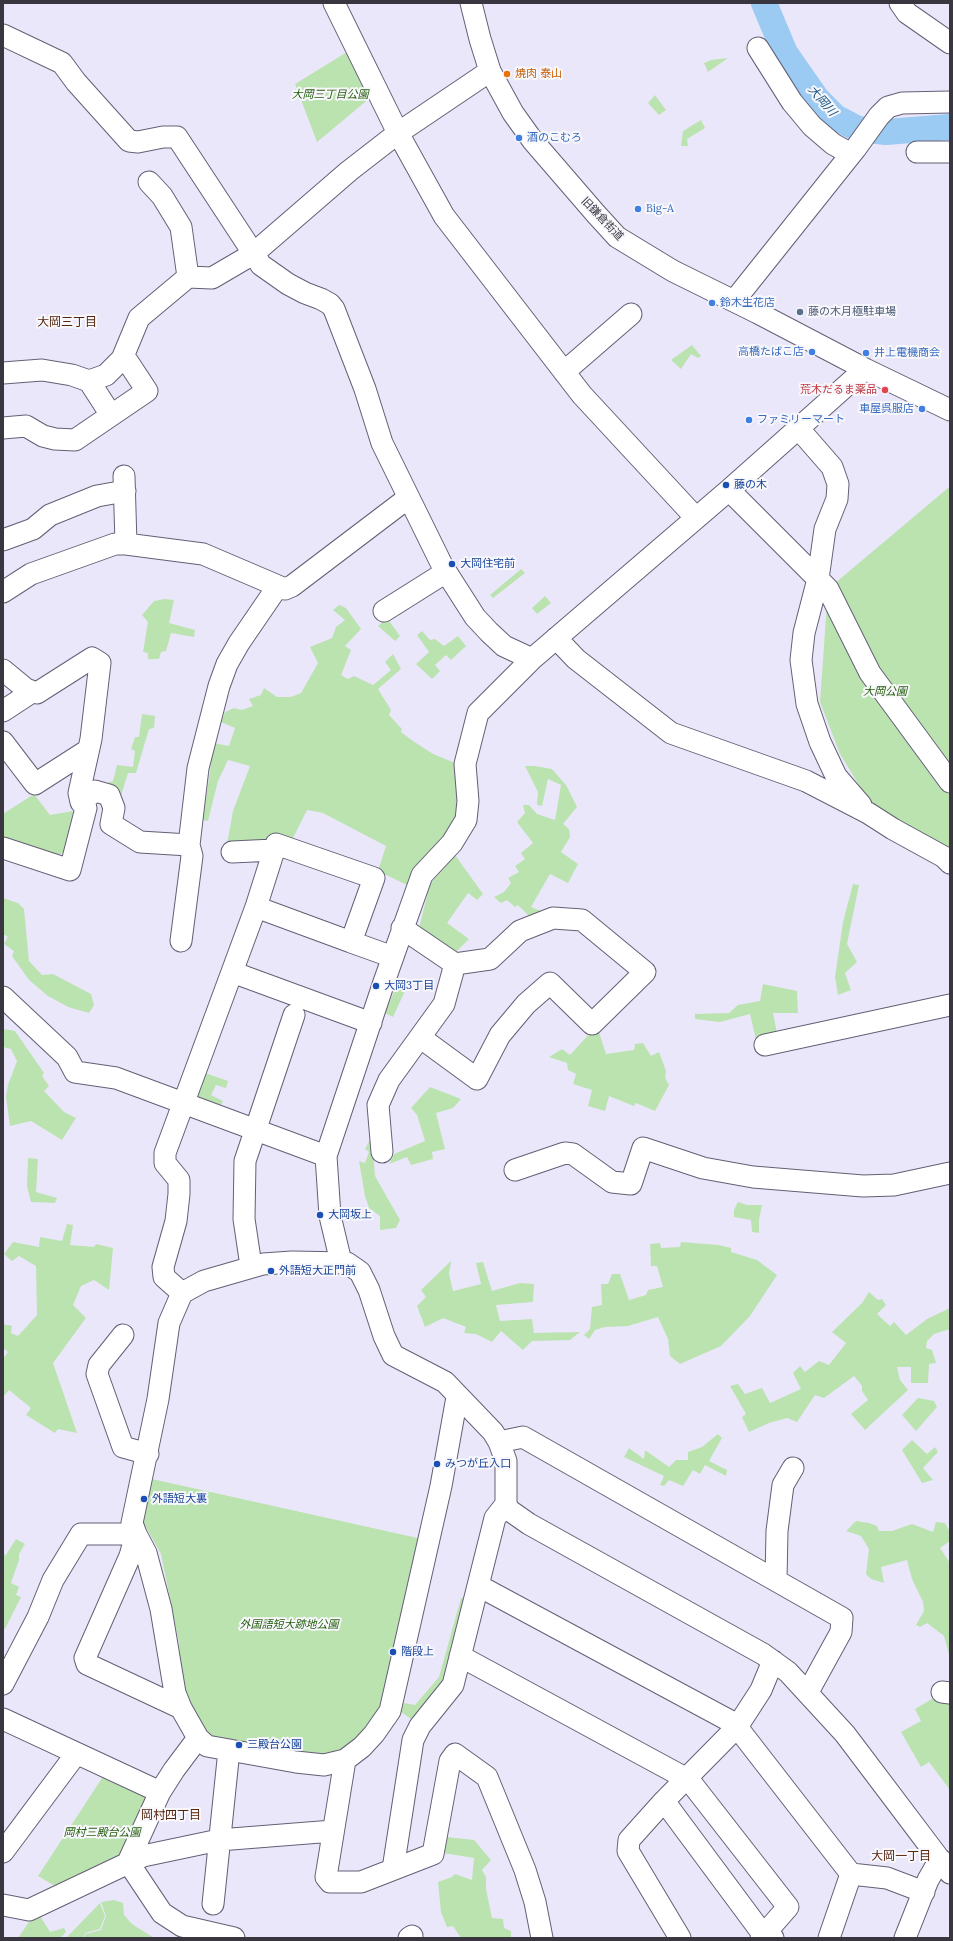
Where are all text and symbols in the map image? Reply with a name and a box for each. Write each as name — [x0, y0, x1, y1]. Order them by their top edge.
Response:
place label: 焼肉 泰山 — [515, 67, 562, 81]
marker: 焼肉 泰山 — [502, 69, 512, 79]
water label: 大岡川 — [805, 83, 839, 119]
park label: 大岡三丁目公園 — [292, 88, 368, 102]
place label: 酒のこむろ — [527, 131, 582, 145]
marker: 酒のこむろ — [514, 133, 524, 143]
street label: 旧鎌倉街道 — [578, 195, 626, 243]
place label: Big-A — [646, 202, 674, 216]
marker: Big-A — [633, 204, 643, 214]
place label: 鈴木生花店 — [720, 296, 775, 310]
marker: 鈴木生花店 — [707, 298, 717, 308]
place label: 藤の木月極駐車場 — [808, 305, 896, 319]
marker: 藤の木月極駐車場 — [795, 307, 805, 317]
district label: 大岡三丁目 — [37, 316, 97, 330]
place label: 高橋たばこ店 — [738, 345, 804, 359]
place label: 井上電機商会 — [874, 346, 940, 360]
marker: 高橋たばこ店 — [807, 347, 817, 357]
marker: 井上電機商会 — [861, 348, 871, 358]
place label: 荒木だるま薬品 — [800, 383, 877, 397]
marker: 荒木だるま薬品 — [880, 385, 890, 395]
place label: 車屋呉服店 — [859, 402, 914, 416]
marker: 車屋呉服店 — [917, 404, 927, 414]
place label: ファミリーマート — [757, 413, 845, 427]
marker: ファミリーマート — [744, 415, 754, 425]
place label: 藤の木 — [734, 478, 767, 492]
marker: 藤の木 — [721, 480, 731, 490]
place label: 大岡住宅前 — [460, 557, 515, 571]
marker: 大岡住宅前 — [447, 559, 457, 569]
park label: 大岡公園 — [863, 685, 907, 699]
place label: 大岡3丁目 — [384, 979, 434, 993]
marker: 大岡3丁目 — [371, 981, 381, 991]
place label: 大岡坂上 — [328, 1208, 372, 1222]
marker: 大岡坂上 — [315, 1210, 325, 1220]
place label: 外語短大正門前 — [279, 1264, 356, 1278]
marker: 外語短大正門前 — [266, 1266, 276, 1276]
place label: みつが丘入口 — [445, 1457, 511, 1471]
marker: みつが丘入口 — [432, 1459, 442, 1469]
place label: 外語短大裏 — [152, 1492, 207, 1506]
marker: 外語短大裏 — [139, 1494, 149, 1504]
park label: 外国語短大跡地公園 — [240, 1618, 338, 1632]
place label: 階段上 — [401, 1645, 434, 1659]
marker: 階段上 — [388, 1647, 398, 1657]
place label: 三殿台公園 — [247, 1738, 302, 1752]
marker: 三殿台公園 — [234, 1740, 244, 1750]
district label: 岡村四丁目 — [141, 1809, 201, 1823]
park label: 岡村三殿台公園 — [64, 1826, 140, 1840]
district label: 大岡一丁目 — [871, 1850, 931, 1864]

